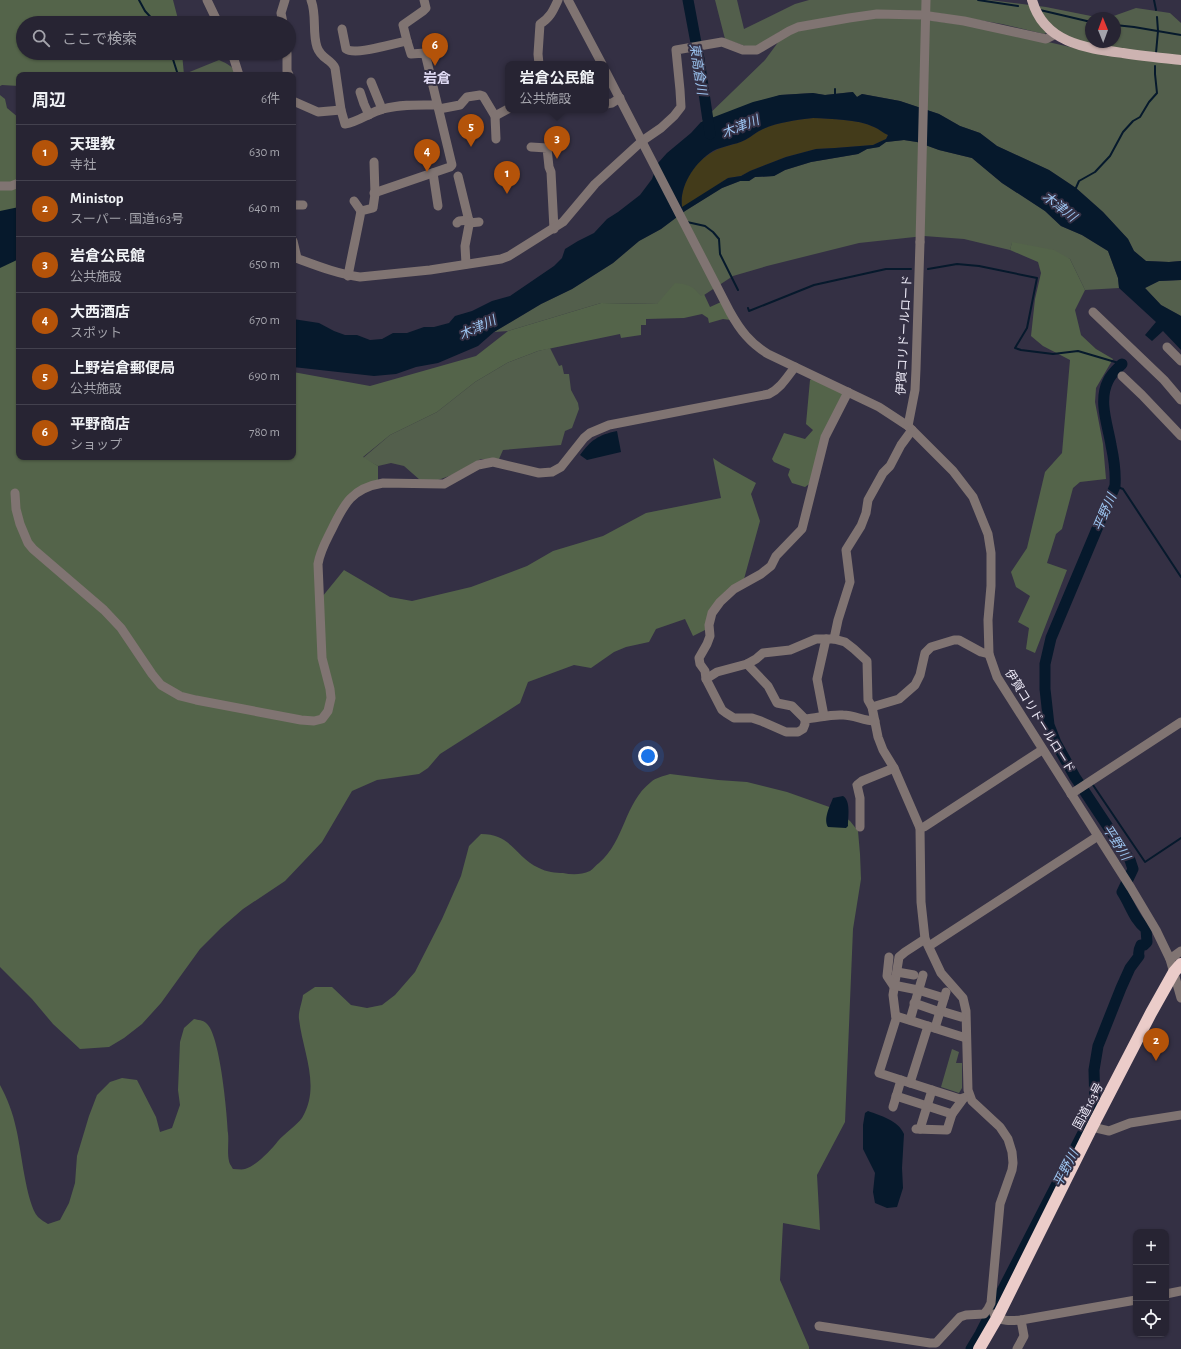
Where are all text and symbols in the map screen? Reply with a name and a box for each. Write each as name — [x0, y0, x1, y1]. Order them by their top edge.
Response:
north arrow — [1085, 12, 1121, 48]
search box — [16, 16, 296, 60]
icon: search — [30, 27, 52, 49]
text: ここで検索 — [62, 32, 137, 47]
pin: 6 — [422, 33, 448, 66]
water label: 東高倉川 — [687, 42, 709, 98]
popup — [505, 61, 609, 113]
district label: 岩倉 — [423, 71, 451, 86]
text: 岩倉公民館 — [519, 71, 595, 86]
text: 周辺 — [32, 92, 66, 109]
text: 6件 — [261, 93, 280, 106]
text: 公共施設 — [519, 93, 572, 106]
water label: 木津川 — [720, 112, 763, 141]
pin: 5 — [458, 114, 484, 147]
pin: 3 — [544, 126, 570, 159]
text: 天理教 — [70, 137, 115, 152]
pin: 4 — [414, 139, 440, 172]
text: 1 — [43, 146, 47, 159]
text: 630 m — [249, 146, 280, 159]
text: 寺社 — [70, 159, 96, 172]
pin: 1 — [494, 161, 520, 194]
water label: 木津川 — [1040, 189, 1081, 226]
text: Ministop — [70, 191, 124, 206]
text: 2 — [42, 202, 48, 215]
text: 640 m — [248, 202, 280, 215]
text: スーパー · 国道163号 — [70, 213, 184, 226]
text: 岩倉公民館 — [70, 249, 145, 264]
text: 3 — [42, 258, 48, 271]
text: 650 m — [249, 258, 280, 271]
text: 公共施設 — [70, 271, 122, 284]
street label: 伊賀コリドールロード — [894, 275, 913, 395]
text: 大西酒店 — [70, 305, 130, 320]
water label: 木津川 — [457, 312, 500, 342]
text: 4 — [42, 314, 48, 327]
text: 670 m — [249, 314, 280, 327]
text: スポット — [70, 327, 122, 340]
text: 上野岩倉郵便局 — [70, 361, 175, 376]
text: 5 — [42, 370, 48, 383]
text: 690 m — [248, 370, 280, 383]
text: 公共施設 — [70, 383, 122, 396]
text: 平野商店 — [70, 417, 130, 432]
text: 6 — [42, 426, 48, 439]
text: 780 m — [249, 426, 280, 439]
text: ショップ — [70, 439, 122, 452]
water label: 平野川 — [1091, 490, 1120, 533]
street label: 伊賀コリドールロード — [1003, 666, 1078, 775]
your location — [638, 746, 658, 766]
water label: 平野川 — [1100, 822, 1134, 864]
pin: 2 — [1143, 1028, 1169, 1061]
street label: 国道163号 — [1070, 1080, 1105, 1131]
water label: 平野川 — [1051, 1146, 1082, 1189]
map controls — [1133, 1229, 1169, 1337]
button: + — [1133, 1229, 1169, 1265]
button: − — [1133, 1265, 1169, 1301]
button: locate — [1133, 1301, 1169, 1337]

